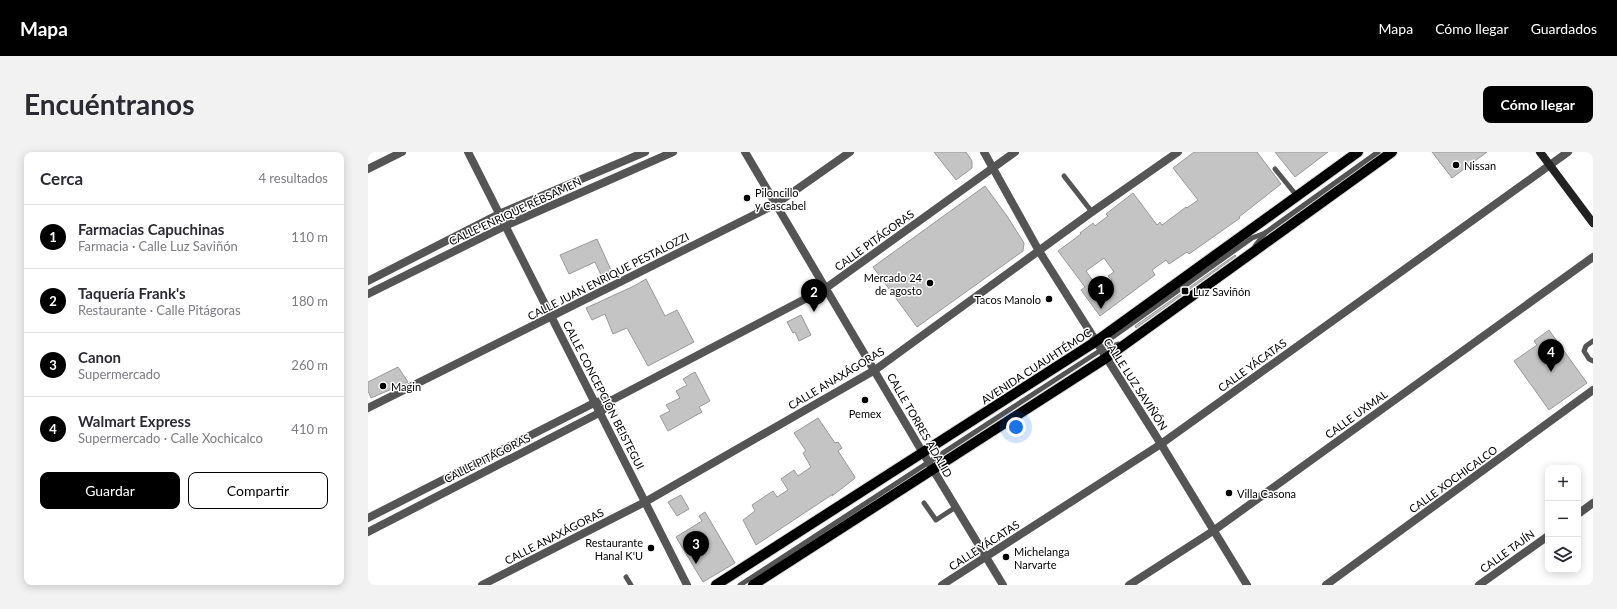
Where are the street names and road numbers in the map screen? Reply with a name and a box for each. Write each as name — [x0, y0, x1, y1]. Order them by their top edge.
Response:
street label: CALLE ENRIQUE RÉBSAMEN — [447, 175, 583, 247]
street label: CALLE PITÁGORAS — [832, 207, 916, 273]
street label: CALLE JUAN ENRIQUE PESTALOZZI — [525, 230, 691, 322]
street label: CALLE CONCEPCIÓN BEISTEGUI — [561, 319, 647, 471]
street label: AVENIDA CUAUHTÉMOC — [979, 325, 1094, 406]
street label: CALLE LUZ SAVIÑÓN — [1101, 336, 1171, 432]
street label: CALLE YÁCATAS — [1215, 336, 1289, 394]
street label: CALLE ANAXÁGORAS — [786, 344, 886, 412]
street label: CALLE TORRES ADALID — [885, 370, 955, 480]
street label: CALLE UXMAL — [1322, 387, 1390, 441]
street label: CALLE PITÁGORAS — [442, 431, 532, 485]
street label: CALLE XOCHICALCO — [1406, 443, 1500, 515]
street label: CALLE ANAXÁGORAS — [502, 505, 606, 567]
street label: CALLE YÁCATAS — [946, 517, 1022, 573]
street label: CALLE TAJÍN — [1477, 527, 1537, 575]

